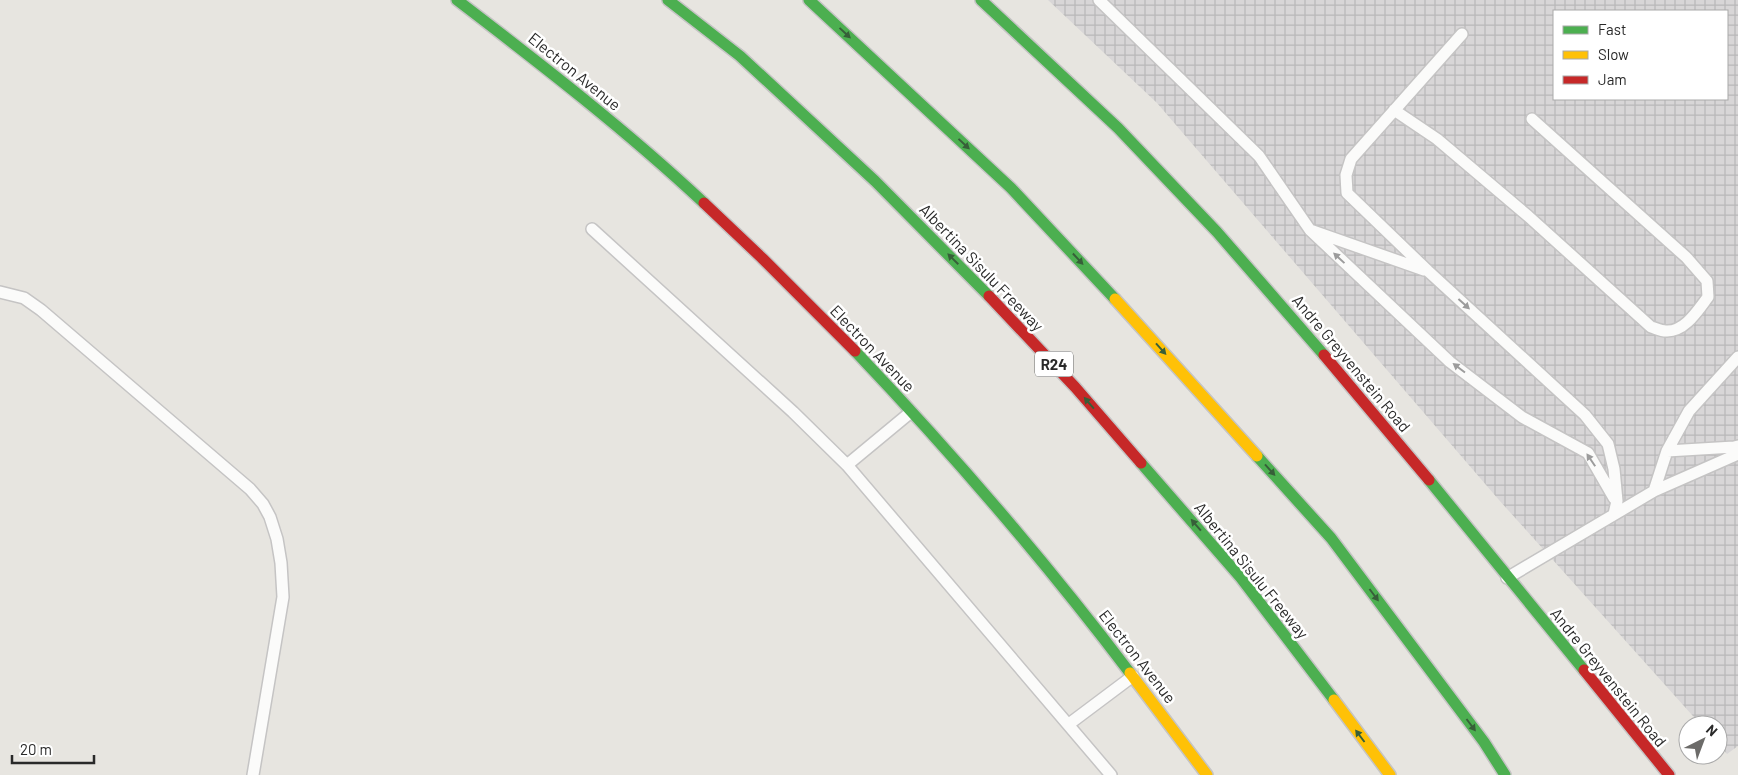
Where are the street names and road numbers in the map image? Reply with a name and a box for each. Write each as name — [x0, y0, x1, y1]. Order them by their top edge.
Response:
street label: Electron Avenue — [525, 28, 625, 114]
street label: Albertina Sisulu Freeway — [916, 199, 1048, 335]
street label: Andre Greyvenstein Road — [1289, 291, 1415, 435]
street label: Electron Avenue — [827, 301, 919, 395]
road number: R24 — [1035, 352, 1073, 376]
street label: Albertina Sisulu Freeway — [1191, 498, 1313, 643]
street label: Andre Greyvenstein Road — [1547, 604, 1671, 750]
street label: Electron Avenue — [1096, 606, 1180, 706]

